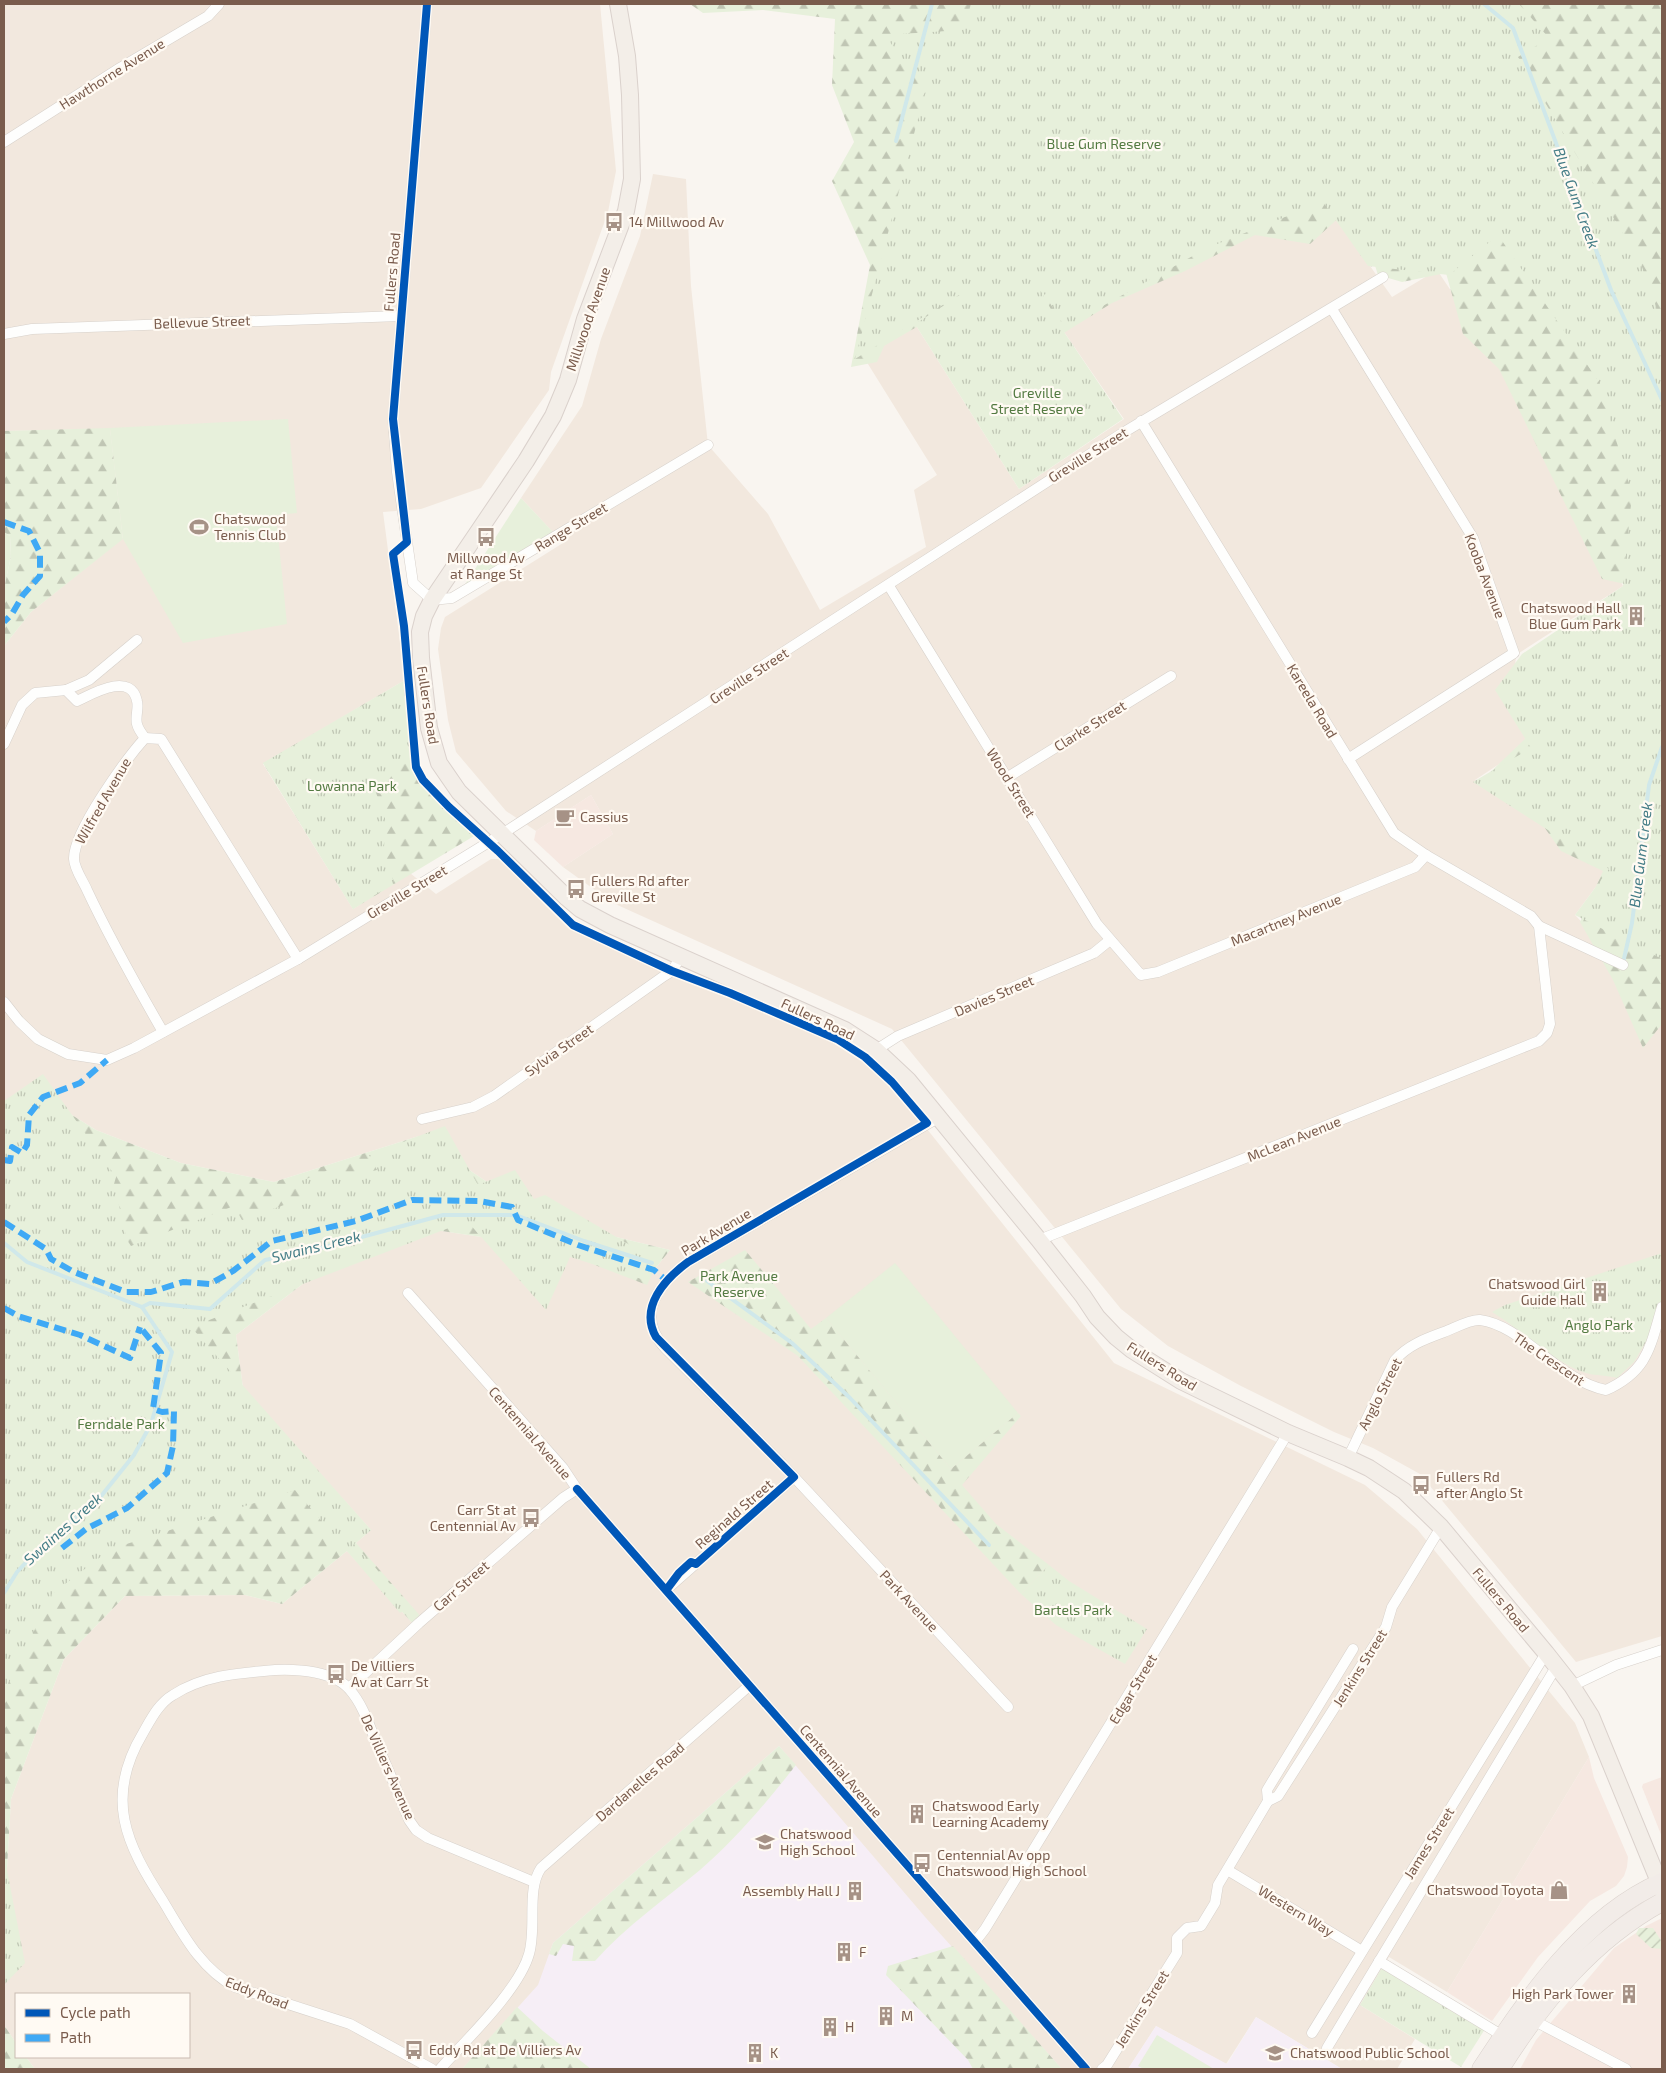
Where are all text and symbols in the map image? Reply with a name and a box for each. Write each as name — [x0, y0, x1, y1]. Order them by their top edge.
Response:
street label: Hawthorne Avenue — [56, 34, 168, 113]
park label: Blue Gum Reserve — [1047, 135, 1161, 152]
water label: Blue Gum Creek — [1550, 145, 1604, 251]
bus stop icon: 14 Millwood Av — [603, 211, 625, 233]
place label: 14 Millwood Av — [629, 213, 725, 230]
street label: Fullers Road — [380, 232, 403, 312]
street label: Millwood Avenue — [562, 265, 613, 373]
street label: Bellevue Street — [153, 311, 251, 332]
park label: Greville Street Reserve — [990, 384, 1084, 417]
street label: Greville Street — [1045, 423, 1131, 486]
street label: Range Street — [531, 498, 610, 555]
place label: Chatswood Tennis Club — [214, 510, 286, 543]
sports icon: Chatswood Tennis Club — [188, 516, 210, 538]
bus stop icon: Millwood Av at Range St — [475, 526, 497, 548]
street label: Kooba Avenue — [1462, 531, 1509, 621]
place label: Millwood Av at Range St — [447, 549, 526, 582]
place label: Chatswood Hall Blue Gum Park — [1521, 599, 1622, 632]
building icon: Chatswood Hall Blue Gum Park — [1625, 605, 1647, 627]
street label: Greville Street — [706, 644, 791, 707]
street label: Kareela Road — [1284, 661, 1341, 741]
street label: Fullers Road — [414, 664, 443, 745]
street label: Clarke Street — [1051, 697, 1129, 754]
street label: Wood Street — [983, 745, 1040, 821]
street label: Wilfred Avenue — [71, 755, 134, 847]
park label: Lowanna Park — [307, 777, 397, 794]
water label: Blue Gum Creek — [1625, 801, 1655, 909]
cafe icon: Cassius — [554, 806, 576, 828]
place label: Cassius — [580, 808, 628, 825]
street label: Greville Street — [364, 861, 450, 922]
place label: Fullers Rd after Greville St — [591, 872, 690, 905]
bus stop icon: Fullers Rd after Greville St — [565, 878, 587, 900]
street label: Macartney Avenue — [1228, 890, 1344, 949]
street label: Davies Street — [952, 971, 1036, 1020]
street label: Fullers Road — [779, 994, 858, 1043]
street label: Sylvia Street — [521, 1020, 596, 1079]
street label: McLean Avenue — [1245, 1112, 1343, 1165]
street label: Park Avenue — [678, 1204, 754, 1259]
water label: Swains Creek — [269, 1226, 362, 1266]
park label: Park Avenue Reserve — [700, 1267, 778, 1300]
place label: Chatswood Girl Guide Hall — [1488, 1275, 1586, 1308]
building icon: Chatswood Girl Guide Hall — [1589, 1281, 1611, 1303]
park label: Anglo Park — [1565, 1316, 1633, 1333]
street label: The Crescent — [1510, 1328, 1588, 1389]
street label: Fullers Road — [1124, 1337, 1200, 1394]
street label: Anglo Street — [1354, 1355, 1405, 1433]
street label: Centennial Avenue — [485, 1383, 575, 1483]
park label: Ferndale Park — [77, 1415, 165, 1432]
place label: Fullers Rd after Anglo St — [1436, 1468, 1523, 1501]
bus stop icon: Fullers Rd after Anglo St — [1410, 1474, 1432, 1496]
street label: Reginald Street — [691, 1475, 776, 1552]
water label: Swaines Creek — [19, 1488, 105, 1568]
place label: Carr St at Centennial Av — [430, 1501, 517, 1534]
bus stop icon: Carr St at Centennial Av — [520, 1507, 542, 1529]
street label: Carr Street — [429, 1557, 492, 1615]
street label: Fullers Road — [1469, 1564, 1533, 1635]
street label: Park Avenue — [876, 1566, 942, 1635]
park label: Bartels Park — [1034, 1601, 1112, 1618]
street label: Jenkins Street — [1329, 1626, 1390, 1710]
street label: Edgar Street — [1105, 1651, 1160, 1727]
place label: De Villiers Av at Carr St — [351, 1657, 429, 1690]
bus stop icon: De Villiers Av at Carr St — [325, 1663, 347, 1685]
street label: De Villiers Avenue — [358, 1712, 419, 1822]
street label: Centennial Avenue — [796, 1721, 886, 1821]
street label: Dardanelles Road — [592, 1738, 688, 1825]
place label: Chatswood Early Learning Academy — [932, 1797, 1049, 1830]
building icon: Chatswood Early Learning Academy — [906, 1803, 928, 1825]
street label: James Street — [1400, 1804, 1457, 1882]
place label: Chatswood High School — [780, 1825, 856, 1858]
school or university icon: Chatswood High School — [754, 1831, 776, 1853]
place label: Centennial Av opp Chatswood High School — [937, 1846, 1087, 1879]
bus stop icon: Centennial Av opp Chatswood High School — [911, 1852, 933, 1874]
shop icon: Chatswood Toyota — [1548, 1879, 1570, 1901]
building icon: Assembly Hall J — [844, 1880, 866, 1902]
street label: Western Way — [1255, 1881, 1338, 1940]
place label: Chatswood Toyota — [1427, 1881, 1544, 1898]
place label: Assembly Hall J — [743, 1882, 840, 1899]
building icon: F — [833, 1941, 855, 1963]
place label: F — [859, 1943, 867, 1960]
street label: Jenkins Street — [1111, 1967, 1172, 2051]
street label: Eddy Road — [223, 1973, 291, 2012]
building icon: High Park Tower — [1618, 1983, 1640, 2005]
place label: High Park Tower — [1512, 1985, 1614, 2002]
legend — [15, 1993, 190, 2058]
text: Cycle path — [60, 2003, 131, 2021]
building icon: M — [875, 2005, 897, 2027]
place label: M — [901, 2007, 913, 2024]
building icon: H — [819, 2016, 841, 2038]
place label: H — [845, 2018, 854, 2035]
text: Path — [60, 2028, 91, 2046]
bus stop icon: Eddy Rd at De Villiers Av — [403, 2039, 425, 2061]
place label: Eddy Rd at De Villiers Av — [429, 2041, 582, 2058]
building icon: K — [744, 2042, 766, 2064]
school or university icon: Chatswood Public School — [1264, 2042, 1286, 2064]
place label: K — [770, 2044, 779, 2061]
place label: Chatswood Public School — [1290, 2044, 1450, 2061]

